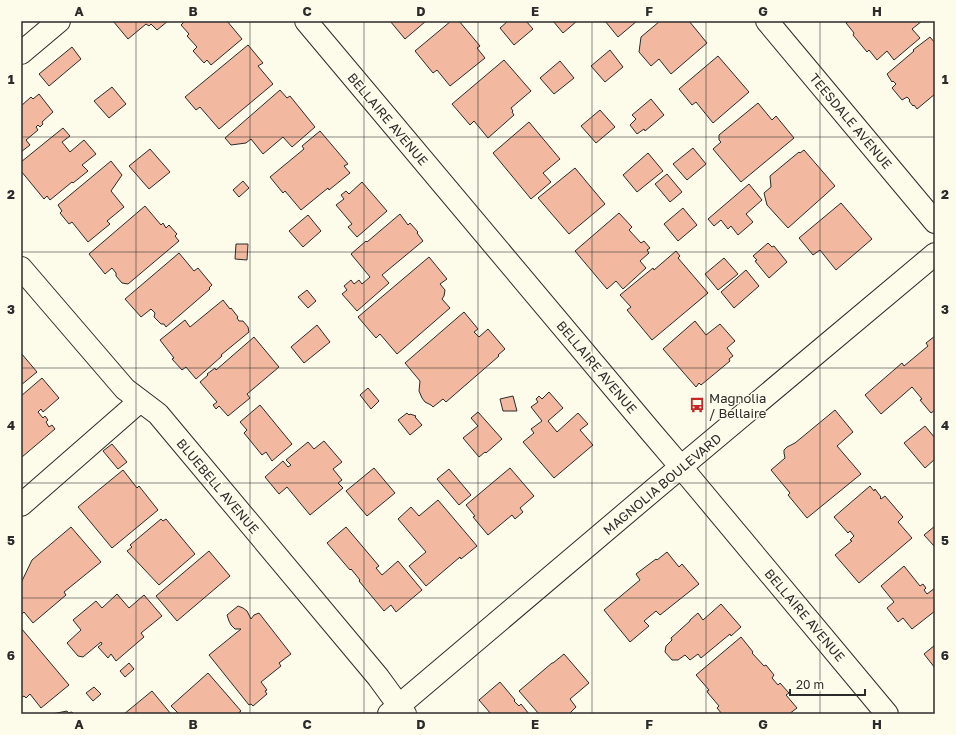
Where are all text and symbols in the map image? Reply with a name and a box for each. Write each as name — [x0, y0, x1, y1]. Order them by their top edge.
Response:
text: A — [74, 3, 84, 19]
text: B — [188, 3, 198, 19]
text: C — [302, 3, 312, 19]
text: D — [416, 3, 426, 19]
text: E — [531, 3, 539, 19]
text: F — [645, 3, 653, 19]
text: G — [758, 3, 768, 19]
text: H — [872, 3, 882, 19]
street label: BELLAIRE AVENUE — [345, 69, 431, 169]
street label: TEESDALE AVENUE — [806, 70, 896, 172]
text: 1 — [8, 71, 15, 87]
text: 1 — [942, 71, 949, 87]
text: 2 — [7, 186, 15, 202]
text: 2 — [941, 186, 949, 202]
text: 3 — [7, 301, 15, 317]
text: 3 — [941, 301, 949, 317]
street label: BELLAIRE AVENUE — [554, 317, 640, 417]
place label: Magnolia / Bellaire — [709, 390, 766, 421]
bus stop icon: Magnolia / Bellaire — [688, 396, 706, 414]
text: 4 — [7, 417, 15, 433]
text: 4 — [941, 417, 949, 433]
street label: MAGNOLIA BOULEVARD — [600, 430, 724, 538]
street label: BLUEBELL AVENUE — [174, 435, 263, 537]
text: 5 — [7, 532, 15, 548]
text: 5 — [941, 532, 949, 548]
street label: BELLAIRE AVENUE — [762, 565, 848, 665]
text: 6 — [7, 647, 15, 663]
text: 6 — [941, 647, 949, 663]
scale bar — [790, 671, 865, 697]
text: 20 m — [796, 677, 824, 692]
text: A — [74, 716, 84, 732]
text: B — [188, 716, 198, 732]
text: C — [302, 716, 312, 732]
text: D — [416, 716, 426, 732]
text: E — [531, 716, 539, 732]
text: F — [645, 716, 653, 732]
text: G — [758, 716, 768, 732]
text: H — [872, 716, 882, 732]

